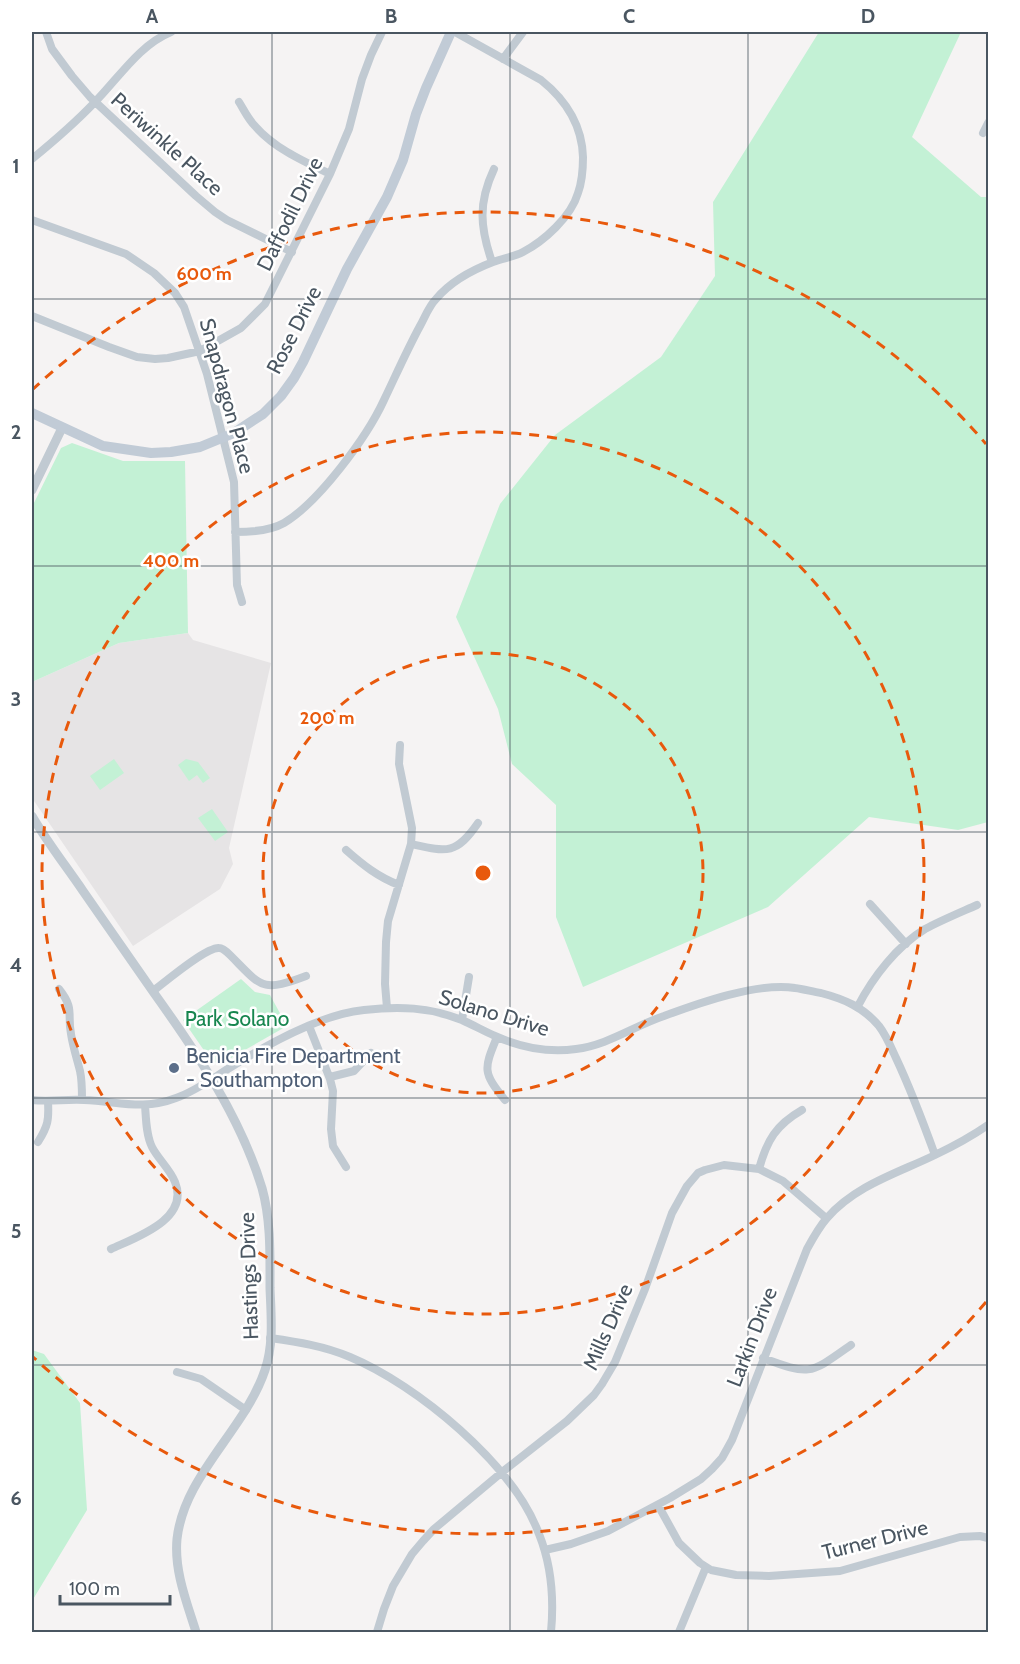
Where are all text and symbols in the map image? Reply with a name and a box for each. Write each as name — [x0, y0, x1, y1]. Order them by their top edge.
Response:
text: A — [146, 4, 159, 28]
text: B — [385, 4, 397, 28]
text: C — [623, 4, 635, 28]
text: D — [861, 4, 875, 28]
street label: Periwinkle Place — [106, 87, 229, 201]
street label: Daffodil Drive — [251, 153, 328, 275]
text: 1 — [12, 154, 20, 178]
text: 600 m — [176, 263, 232, 285]
street label: Rose Drive — [261, 282, 326, 378]
street label: Snapdragon Place — [195, 316, 260, 476]
text: 2 — [11, 420, 21, 444]
text: 400 m — [143, 550, 199, 572]
text: 3 — [11, 687, 21, 711]
text: 200 m — [300, 707, 354, 729]
centre of rings — [473, 863, 493, 883]
text: 4 — [10, 953, 22, 977]
street label: Solano Drive — [436, 984, 553, 1041]
park label: Park Solano — [185, 1006, 289, 1031]
place label: Benicia Fire Department - Southampton — [186, 1043, 401, 1092]
marker: Benicia Fire Department - Southampton — [167, 1061, 181, 1075]
street label: Hastings Drive — [234, 1212, 263, 1340]
text: 5 — [11, 1219, 21, 1243]
street label: Mills Drive — [577, 1280, 638, 1374]
street label: Larkin Drive — [721, 1283, 782, 1390]
text: 6 — [10, 1486, 22, 1510]
street label: Turner Drive — [819, 1514, 931, 1565]
scale bar — [60, 1568, 170, 1606]
text: 100 m — [69, 1578, 120, 1600]

